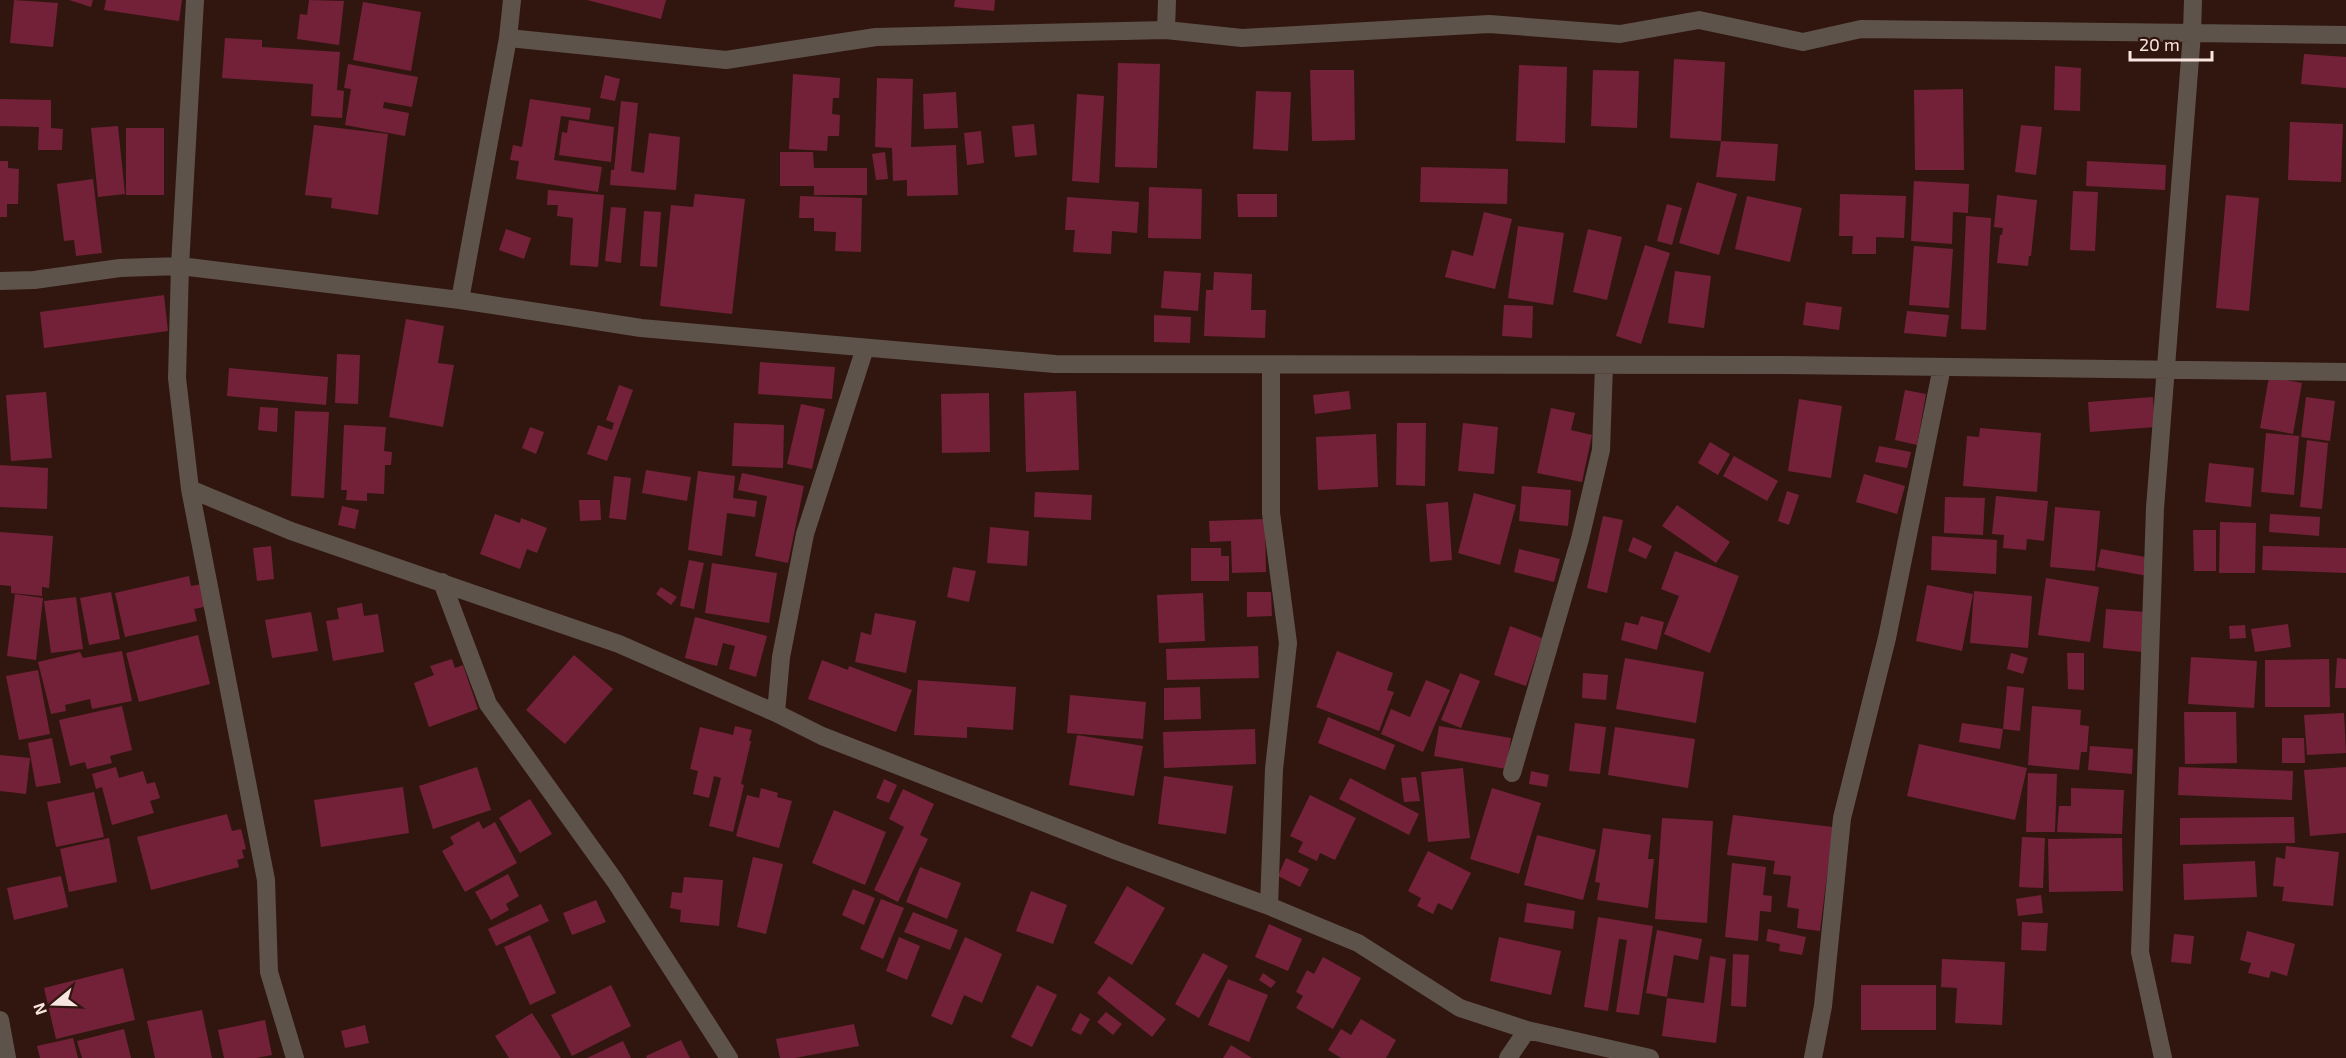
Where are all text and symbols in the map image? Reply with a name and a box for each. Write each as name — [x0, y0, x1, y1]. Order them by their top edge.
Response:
scale bar — [2130, 24, 2212, 62]
text: 20 m — [2139, 33, 2180, 55]
north arrow — [24, 974, 84, 1034]
text: N — [28, 1000, 50, 1018]

